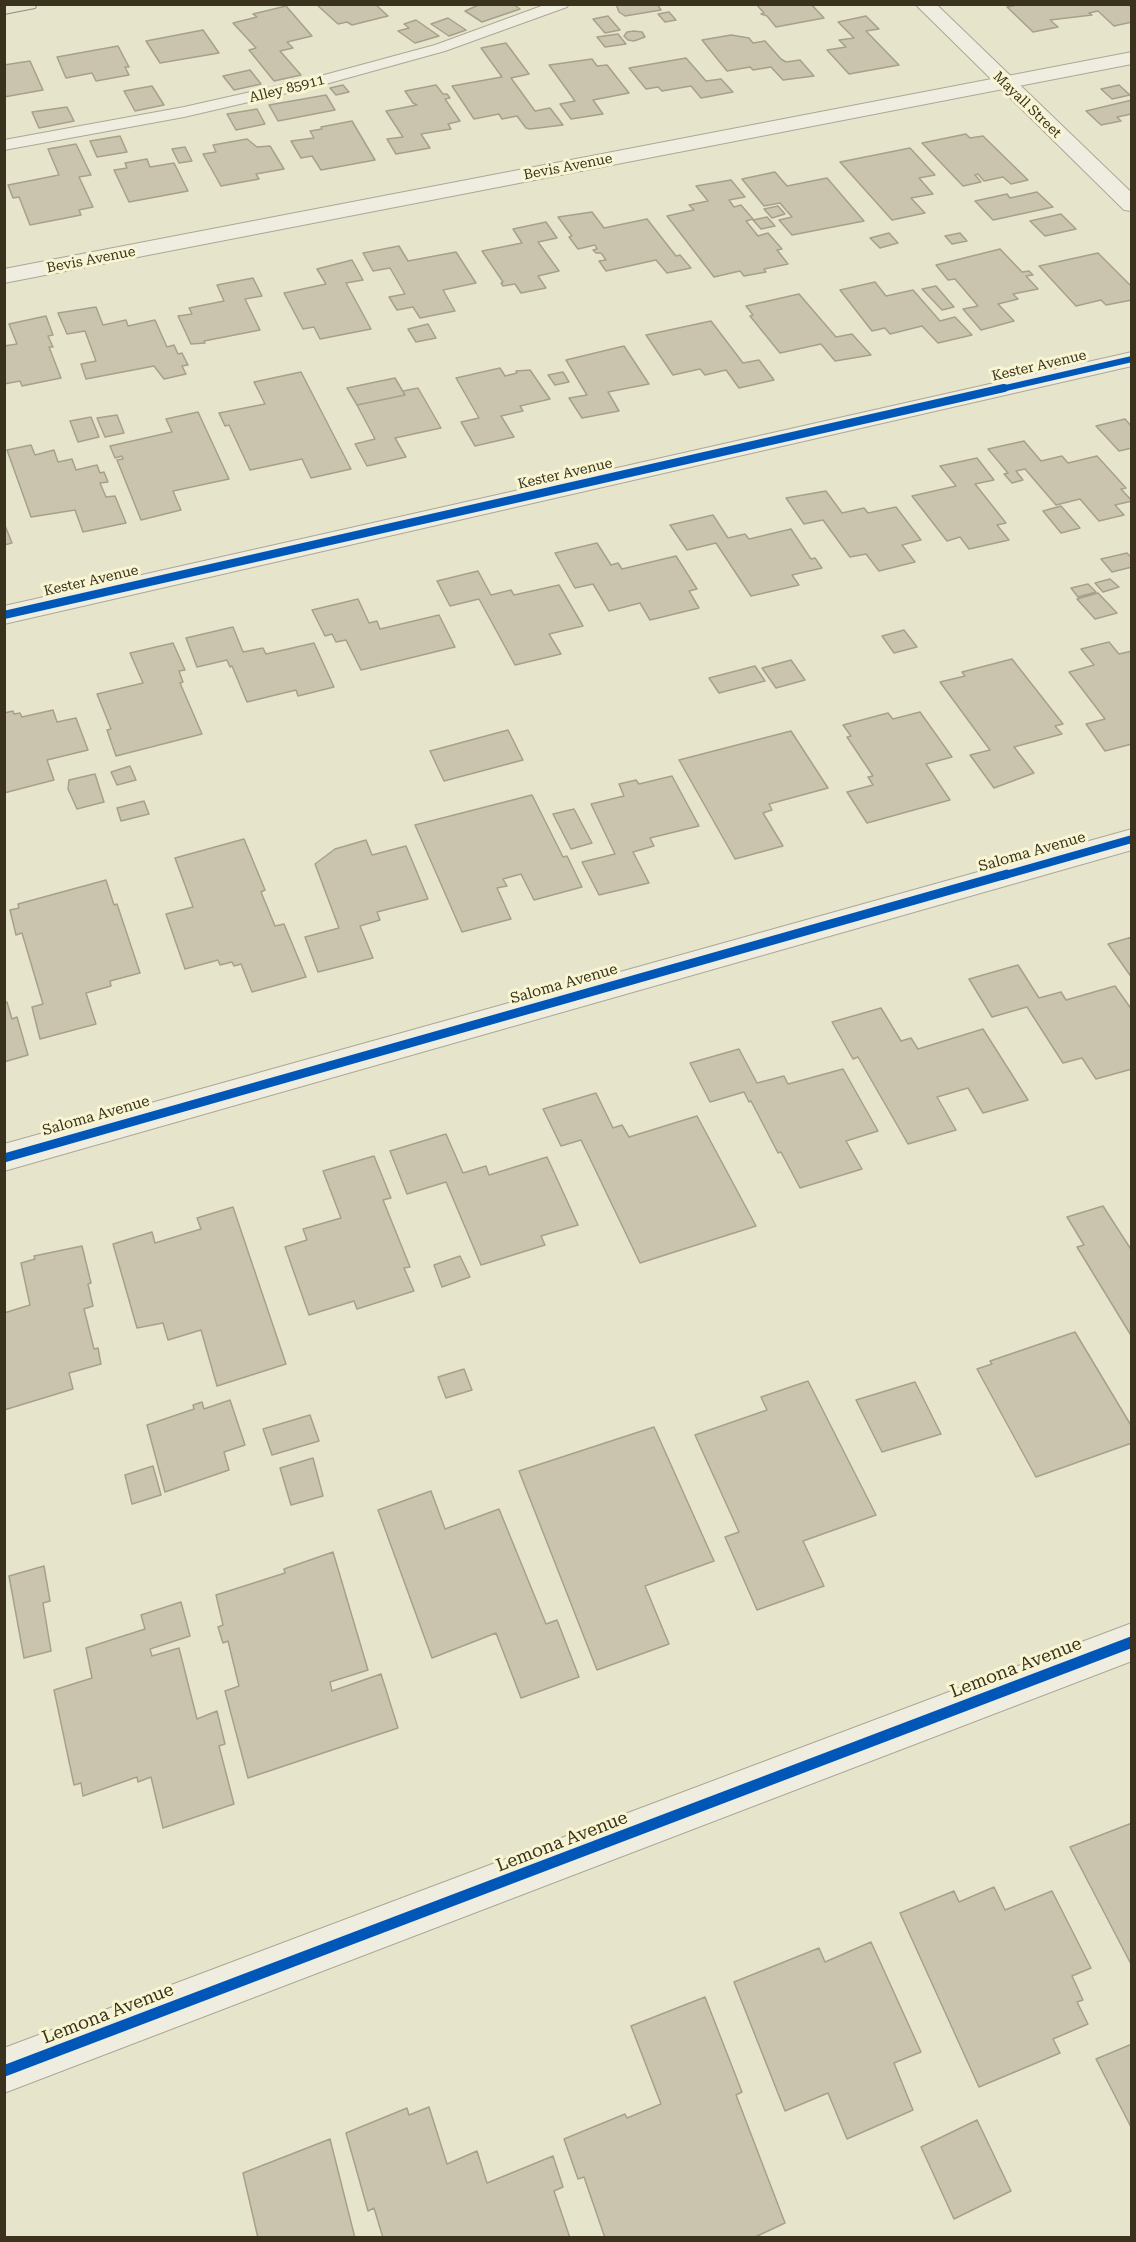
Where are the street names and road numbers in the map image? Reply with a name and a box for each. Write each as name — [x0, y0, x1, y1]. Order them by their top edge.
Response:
street label: Mayall Street — [989, 68, 1065, 142]
street label: Alley 85911 — [248, 72, 326, 106]
street label: Bevis Avenue — [522, 150, 614, 184]
street label: Bevis Avenue — [45, 243, 137, 277]
street label: Kester Avenue — [990, 347, 1088, 385]
street label: Kester Avenue — [516, 455, 614, 493]
street label: Kester Avenue — [42, 562, 140, 600]
street label: Saloma Avenue — [976, 828, 1088, 876]
street label: Saloma Avenue — [508, 960, 620, 1008]
street label: Saloma Avenue — [40, 1092, 152, 1140]
street label: Lemona Avenue — [947, 1633, 1085, 1703]
street label: Lemona Avenue — [493, 1807, 631, 1877]
street label: Lemona Avenue — [39, 1979, 177, 2049]

